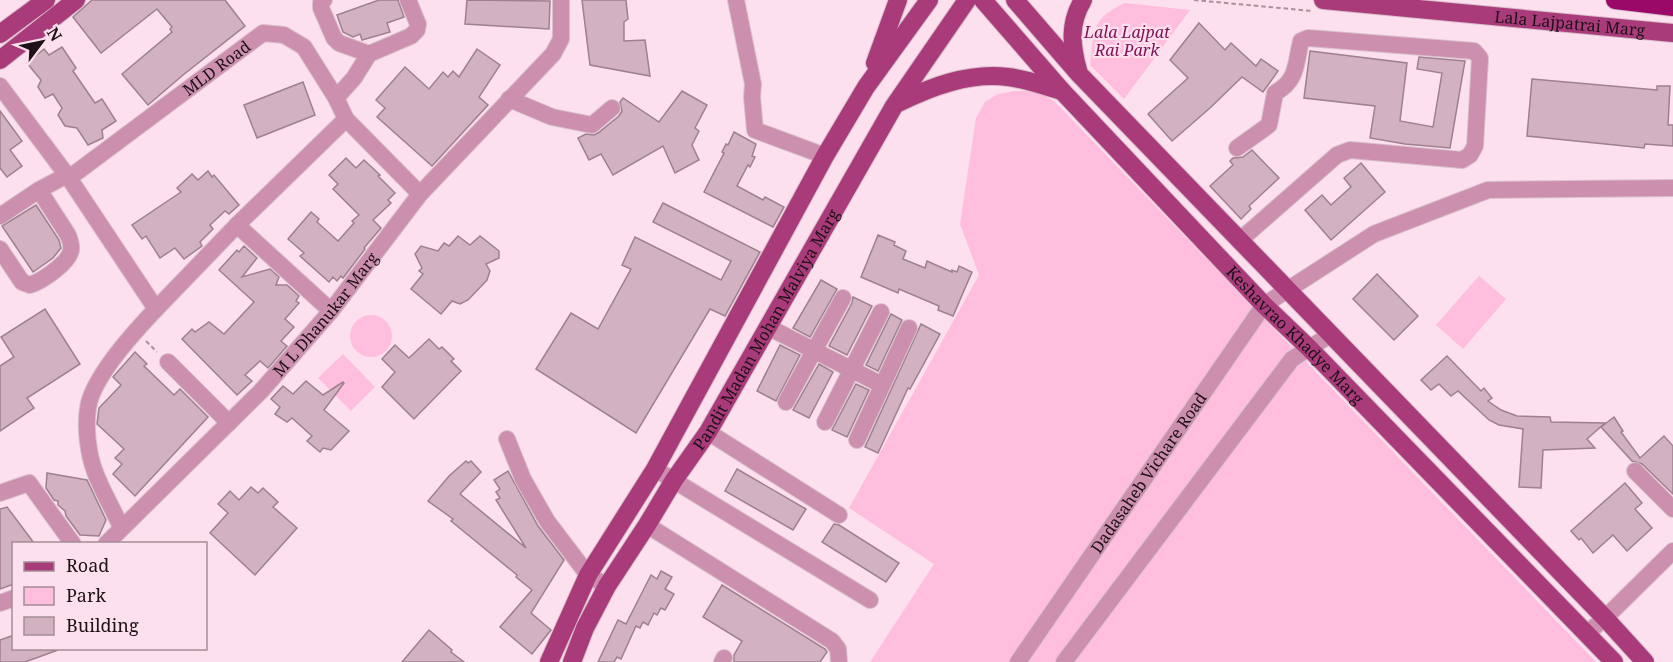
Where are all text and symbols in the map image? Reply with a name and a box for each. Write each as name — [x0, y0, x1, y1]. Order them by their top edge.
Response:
street label: Lala Lajpatrai Marg — [1494, 5, 1647, 41]
north arrow — [12, 12, 72, 72]
park label: Lala Lajpat Rai Park — [1083, 21, 1170, 61]
text: N — [42, 23, 68, 46]
street label: MLD Road — [178, 35, 255, 100]
street label: Pandit Madan Mohan Malviya Marg — [688, 204, 844, 454]
street label: M L Dhanukar Marg — [268, 247, 383, 381]
street label: Keshavrao Khadye Marg — [1221, 261, 1369, 409]
street label: Dadasaheb Vichare Road — [1085, 388, 1212, 557]
legend — [12, 542, 207, 650]
text: Road — [66, 553, 109, 577]
text: Park — [66, 583, 106, 607]
text: Building — [66, 613, 139, 637]

